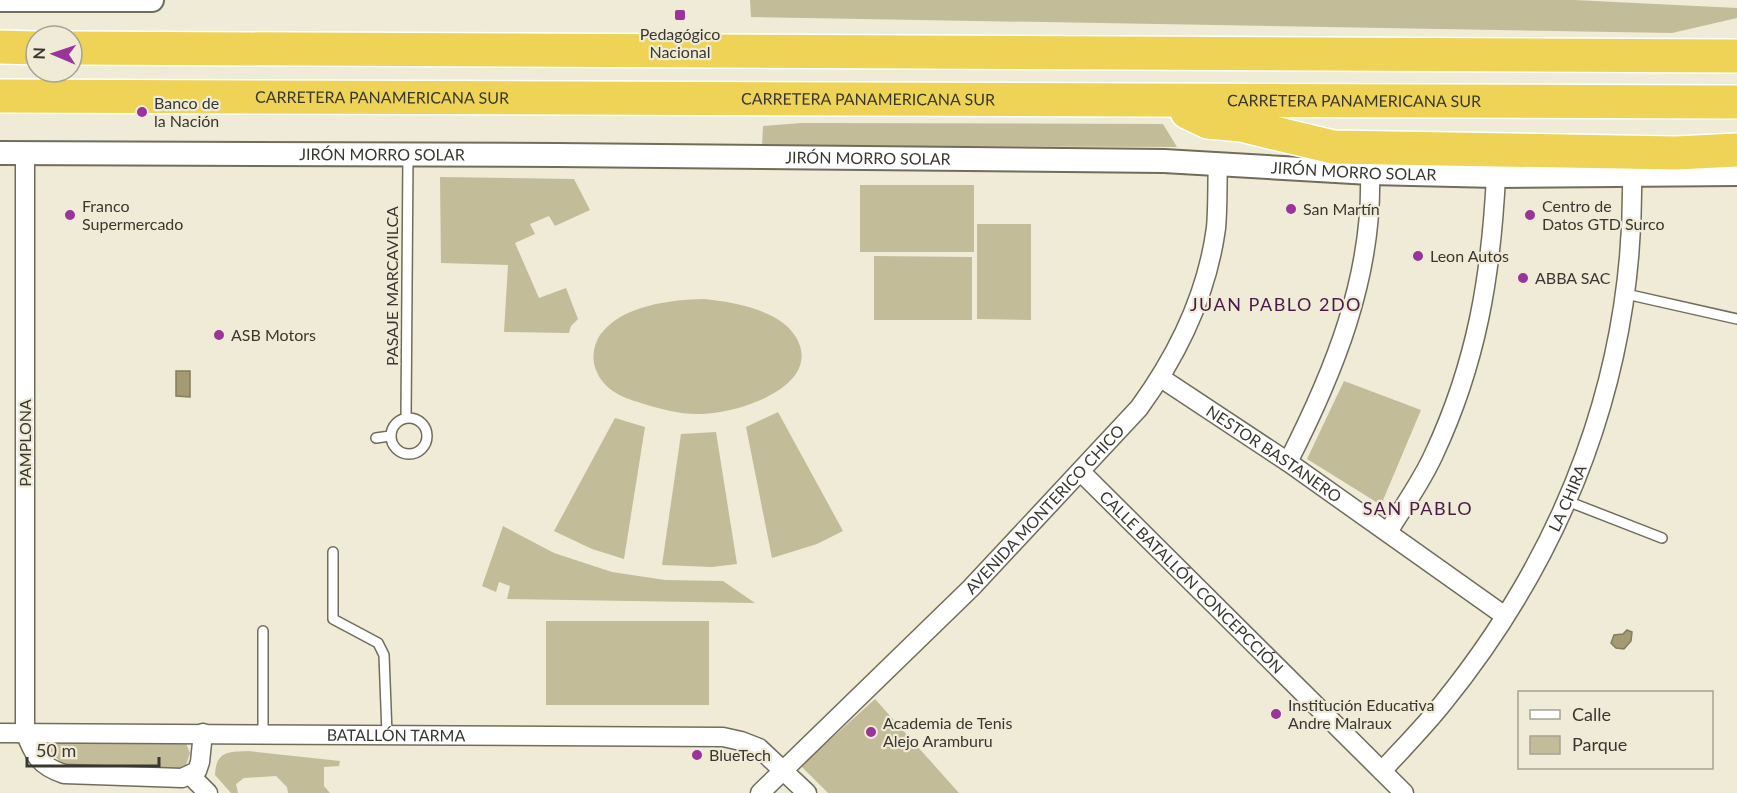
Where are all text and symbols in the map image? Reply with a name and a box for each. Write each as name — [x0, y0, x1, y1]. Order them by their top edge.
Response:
marker: Pedagógico Nacional — [673, 8, 687, 22]
north arrow — [24, 24, 84, 84]
place label: Pedagógico Nacional — [640, 24, 720, 61]
text: N — [29, 47, 48, 60]
street label: CARRETERA PANAMERICANA SUR — [255, 87, 509, 107]
street label: CARRETERA PANAMERICANA SUR — [741, 89, 995, 108]
street label: CARRETERA PANAMERICANA SUR — [1227, 90, 1481, 110]
place label: Banco de la Nación — [154, 93, 219, 130]
marker: Banco de la Nación — [135, 105, 149, 119]
street label: JIRÓN MORRO SOLAR — [299, 144, 465, 164]
street label: JIRÓN MORRO SOLAR — [785, 147, 951, 168]
street label: JIRÓN MORRO SOLAR — [1271, 157, 1437, 184]
place label: Franco Supermercado — [82, 196, 183, 233]
place label: Centro de Datos GTD Surco — [1542, 196, 1664, 233]
place label: San Martín — [1303, 199, 1380, 218]
marker: San Martín — [1284, 202, 1298, 216]
street label: PASAJE MARCAVILCA — [382, 206, 401, 366]
marker: Franco Supermercado — [63, 208, 77, 222]
marker: Centro de Datos GTD Surco — [1523, 208, 1537, 222]
place label: Leon Autos — [1430, 246, 1509, 265]
marker: Leon Autos — [1411, 249, 1425, 263]
place label: ABBA SAC — [1535, 268, 1611, 287]
marker: ABBA SAC — [1516, 271, 1530, 285]
district label: JUAN PABLO 2DO — [1190, 293, 1362, 315]
place label: ASB Motors — [231, 325, 316, 344]
marker: ASB Motors — [212, 328, 226, 342]
street label: PAMPLONA — [15, 399, 34, 487]
street label: NESTOR BASTANERO — [1203, 401, 1346, 506]
street label: AVENIDA MONTERICO CHICO — [961, 420, 1128, 597]
street label: LA CHIRA — [1544, 462, 1590, 534]
street label: CALLE BATALLÓN CONCEPCCIÓN — [1096, 486, 1288, 677]
district label: SAN PABLO — [1363, 497, 1473, 519]
legend — [1518, 691, 1713, 769]
place label: Institución Educativa Andre Malraux — [1288, 695, 1434, 732]
text: Calle — [1572, 703, 1611, 725]
marker: Institución Educativa Andre Malraux — [1269, 707, 1283, 721]
place label: Academia de Tenis Alejo Aramburu — [883, 713, 1012, 750]
street label: BATALLÓN TARMA — [327, 725, 465, 745]
marker: Academia de Tenis Alejo Aramburu — [864, 725, 878, 739]
scale bar — [27, 730, 159, 768]
text: Parque — [1572, 733, 1627, 755]
text: 50 m — [36, 739, 76, 761]
place label: BlueTech — [709, 745, 771, 764]
marker: BlueTech — [690, 748, 704, 762]

